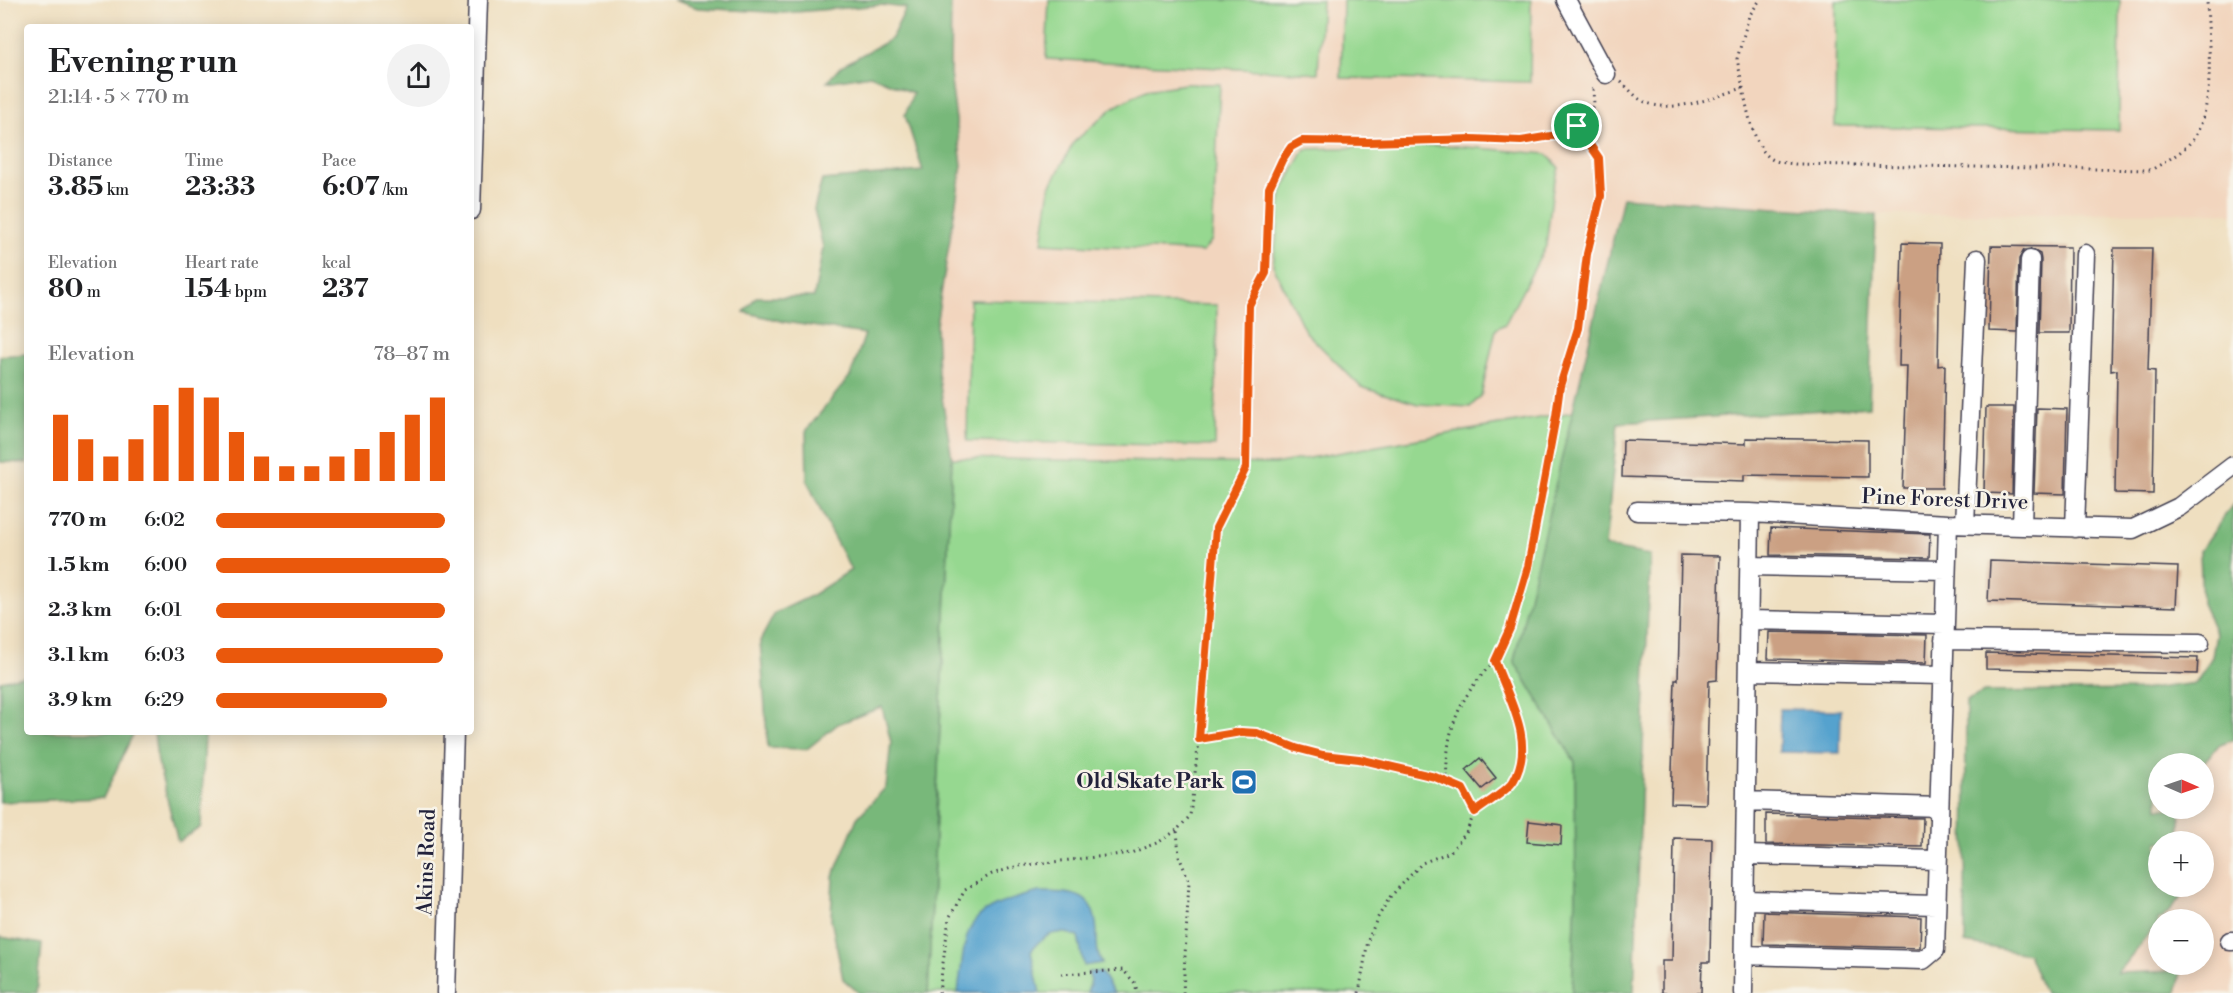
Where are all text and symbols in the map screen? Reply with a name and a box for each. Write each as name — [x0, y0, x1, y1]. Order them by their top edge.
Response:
text: Evening run — [48, 42, 237, 83]
button: share — [387, 44, 450, 107]
text: 21:14 · 5 × 770 m — [48, 85, 189, 110]
pin — [1551, 100, 1602, 151]
icon: arrive — [1560, 109, 1593, 142]
text: Distance — [48, 151, 113, 171]
text: Time — [185, 151, 224, 171]
text: Pace — [322, 151, 356, 171]
text: 3.85 — [48, 171, 103, 203]
text: 23:33 — [185, 171, 255, 203]
text: 6:07 — [322, 171, 380, 203]
text: km — [103, 180, 129, 200]
text: /km — [380, 180, 408, 200]
text: Elevation — [48, 253, 117, 273]
text: Heart rate — [185, 253, 259, 273]
text: kcal — [322, 253, 351, 273]
text: 80 — [48, 273, 83, 305]
text: 154 — [185, 273, 231, 305]
text: 237 — [322, 273, 369, 305]
text: m — [83, 282, 101, 302]
text: bpm — [231, 282, 267, 302]
text: Elevation — [48, 342, 135, 367]
text: 78–87 m — [374, 342, 450, 367]
street label: Pine Forest Drive — [1861, 484, 2029, 516]
text: 770 m — [48, 508, 107, 533]
text: 6:02 — [144, 508, 185, 533]
text: 1.5 km — [48, 553, 109, 578]
text: 6:00 — [144, 553, 187, 578]
text: 2.3 km — [48, 598, 112, 623]
text: 6:01 — [144, 598, 182, 623]
text: 3.1 km — [48, 643, 109, 668]
text: 6:03 — [144, 643, 185, 668]
text: 3.9 km — [48, 688, 112, 713]
text: 6:29 — [144, 688, 184, 713]
north arrow — [2148, 753, 2214, 819]
map controls — [2148, 753, 2214, 975]
sports icon: Old Skate Park — [1229, 767, 1259, 797]
place label: Old Skate Park — [1076, 769, 1225, 795]
street label: Akins Road — [412, 808, 442, 917]
button: + — [2148, 831, 2214, 897]
button: − — [2148, 909, 2214, 975]

